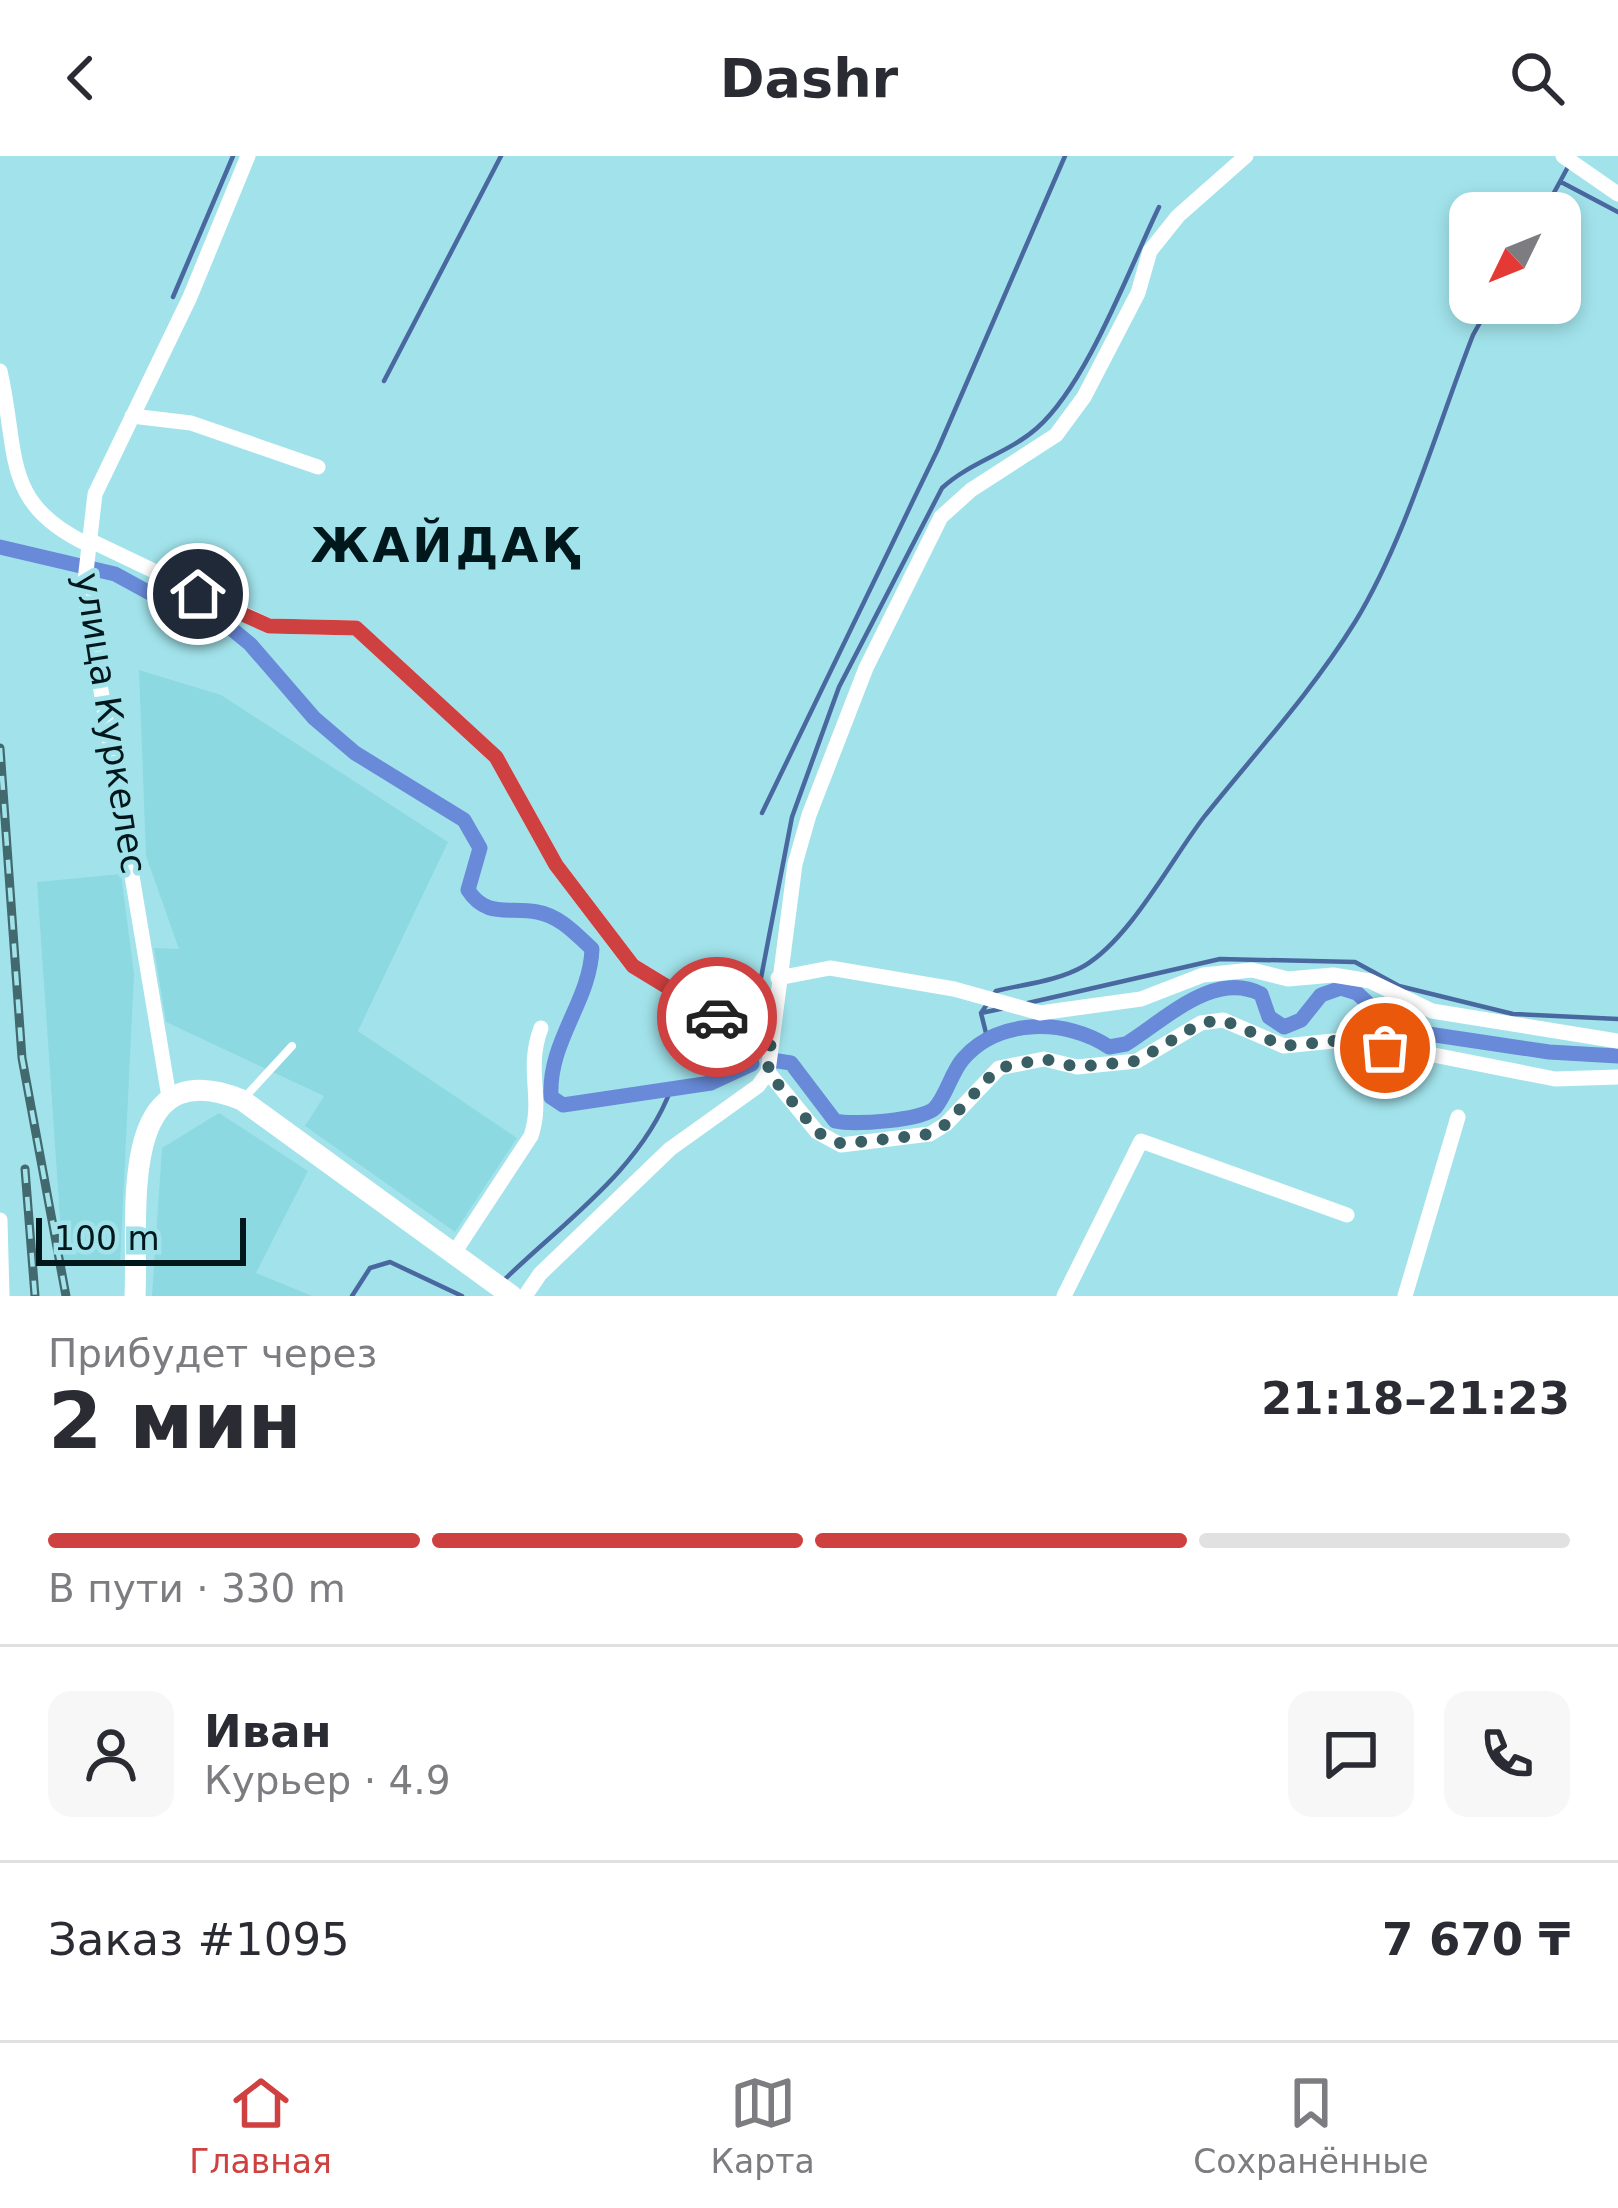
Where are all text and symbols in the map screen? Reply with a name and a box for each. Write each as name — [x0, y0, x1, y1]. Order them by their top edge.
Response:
icon: back — [48, 45, 114, 111]
icon: search — [1504, 45, 1570, 111]
text: Dashr — [720, 47, 898, 110]
north arrow — [1449, 192, 1581, 324]
map controls — [1449, 192, 1581, 324]
district label: ЖАЙДАҚ — [310, 517, 582, 573]
pin — [147, 543, 249, 645]
icon: home — [165, 561, 231, 627]
street label: улица Куркелес — [67, 570, 155, 876]
courier — [657, 957, 777, 1077]
icon: car — [684, 984, 750, 1050]
pin — [1334, 997, 1436, 1099]
icon: bag — [1352, 1015, 1418, 1081]
scale bar — [36, 1212, 246, 1265]
text: 100 m — [54, 1219, 160, 1258]
text: Прибудет через — [48, 1331, 377, 1376]
text: 21:18–21:23 — [1261, 1372, 1570, 1425]
text: 2 мин — [48, 1376, 302, 1466]
text: В пути · 330 m — [48, 1566, 346, 1611]
button: person — [48, 1691, 174, 1817]
button: chat — [1288, 1691, 1414, 1817]
button: phone — [1444, 1691, 1570, 1817]
text: Иван — [204, 1705, 332, 1758]
text: Курьер · 4.9 — [204, 1758, 450, 1803]
text: Заказ #1095 — [48, 1913, 350, 1966]
text: 7 670 ₸ — [1382, 1913, 1570, 1966]
tab: Главная — [189, 2070, 332, 2181]
tab: Карта — [711, 2070, 815, 2181]
tab: Сохранённые — [1193, 2070, 1429, 2181]

